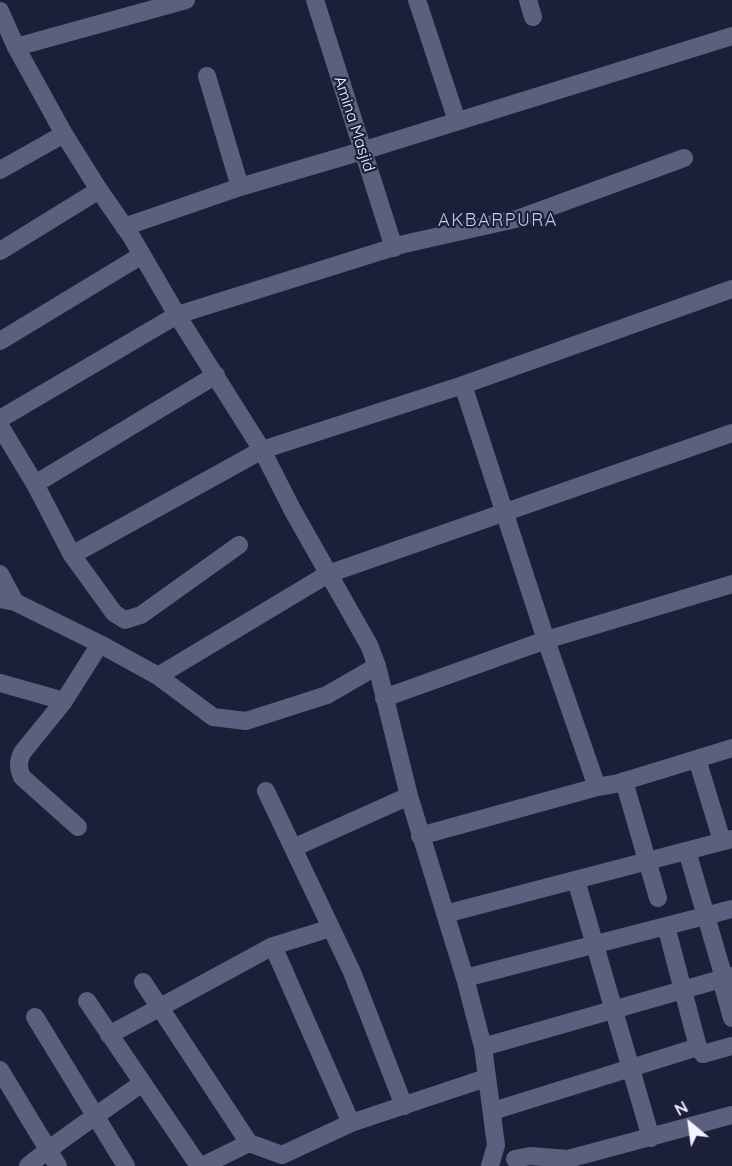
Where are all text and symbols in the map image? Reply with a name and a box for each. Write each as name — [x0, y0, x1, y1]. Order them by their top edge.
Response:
street label: Amina Masjid — [329, 74, 379, 174]
district label: AKBARPURA — [438, 210, 558, 232]
north arrow — [660, 1094, 720, 1154]
text: N — [671, 1097, 691, 1120]

